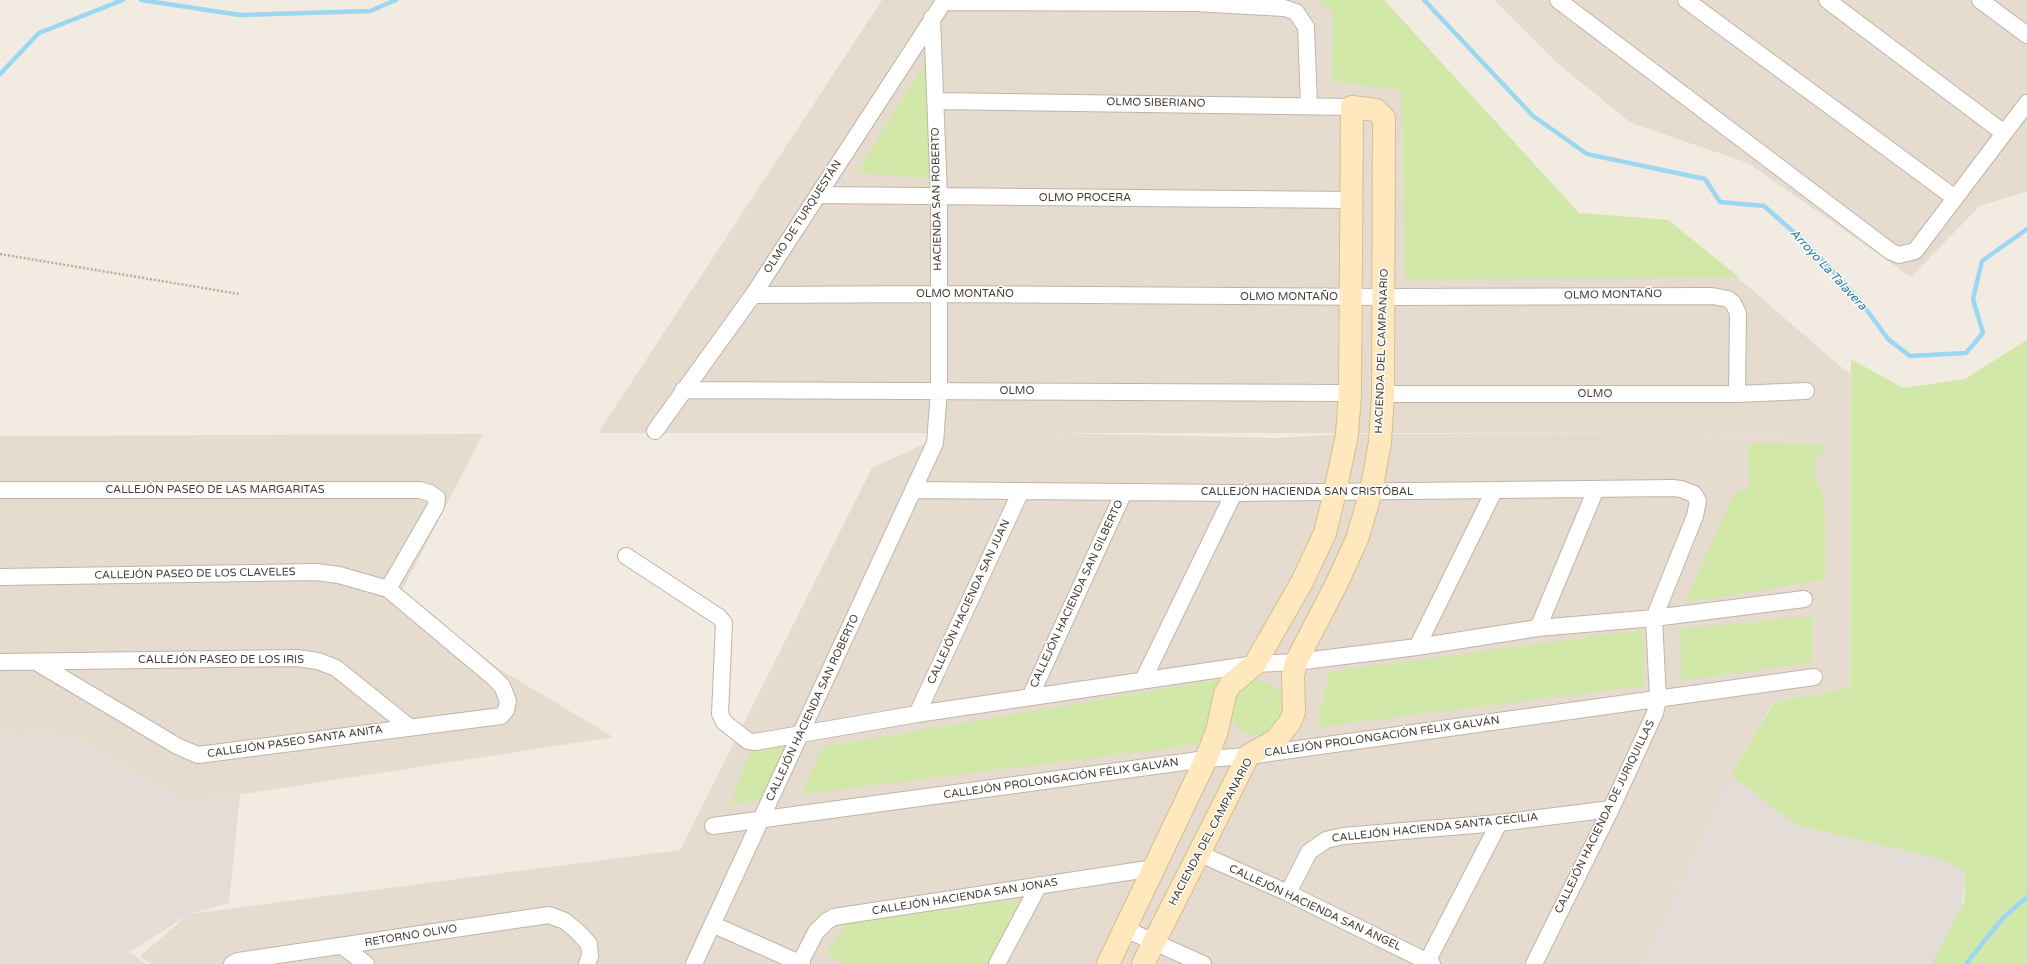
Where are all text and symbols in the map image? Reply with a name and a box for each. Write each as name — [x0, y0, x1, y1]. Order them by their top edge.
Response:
street label: OLMO SIBERIANO — [1106, 96, 1206, 110]
street label: HACIENDA SAN ROBERTO — [929, 127, 945, 271]
street label: OLMO DE TURQUESTÁN — [761, 158, 845, 276]
street label: OLMO PROCERA — [1039, 191, 1131, 205]
water label: Arroyo La Talavera — [1787, 226, 1869, 314]
street label: HACIENDA DEL CAMPANARIO — [1373, 268, 1391, 434]
street label: OLMO MONTAÑO — [916, 287, 1014, 301]
street label: OLMO MONTAÑO — [1564, 288, 1662, 302]
street label: OLMO MONTAÑO — [1240, 290, 1338, 304]
street label: OLMO — [1000, 384, 1034, 398]
street label: OLMO — [1578, 387, 1612, 401]
street label: CALLEJÓN PASEO DE LAS MARGARITAS — [105, 483, 325, 497]
street label: CALLEJÓN HACIENDA SAN CRISTÓBAL — [1201, 485, 1413, 499]
street label: CALLEJÓN HACIENDA SAN GILBERTO — [1028, 498, 1126, 690]
street label: CALLEJÓN HACIENDA SAN JUAN — [925, 517, 1013, 687]
street label: CALLEJÓN PASEO DE LOS CLAVELES — [94, 566, 296, 582]
street label: CALLEJÓN HACIENDA SAN ROBERTO — [764, 612, 862, 804]
street label: CALLEJÓN PASEO DE LOS IRIS — [138, 653, 304, 667]
street label: CALLEJÓN PROLONGACIÓN FÉLIX GALVÁN — [1264, 714, 1500, 760]
street label: CALLEJÓN HACIENDA DE JURIQUILLAS — [1552, 718, 1658, 916]
street label: CALLEJÓN PASEO SANTA ANITA — [206, 723, 384, 761]
street label: CALLEJÓN PROLONGACIÓN FÉLIX GALVÁN — [943, 756, 1179, 802]
street label: HACIENDA DEL CAMPANARIO — [1166, 756, 1256, 908]
street label: CALLEJÓN HACIENDA SANTA CECILIA — [1331, 811, 1539, 845]
street label: CALLEJÓN HACIENDA SAN ÁNGEL — [1227, 862, 1403, 954]
street label: CALLEJÓN HACIENDA SAN JONAS — [871, 876, 1059, 918]
street label: RETORNO OLIVO — [364, 922, 458, 950]

